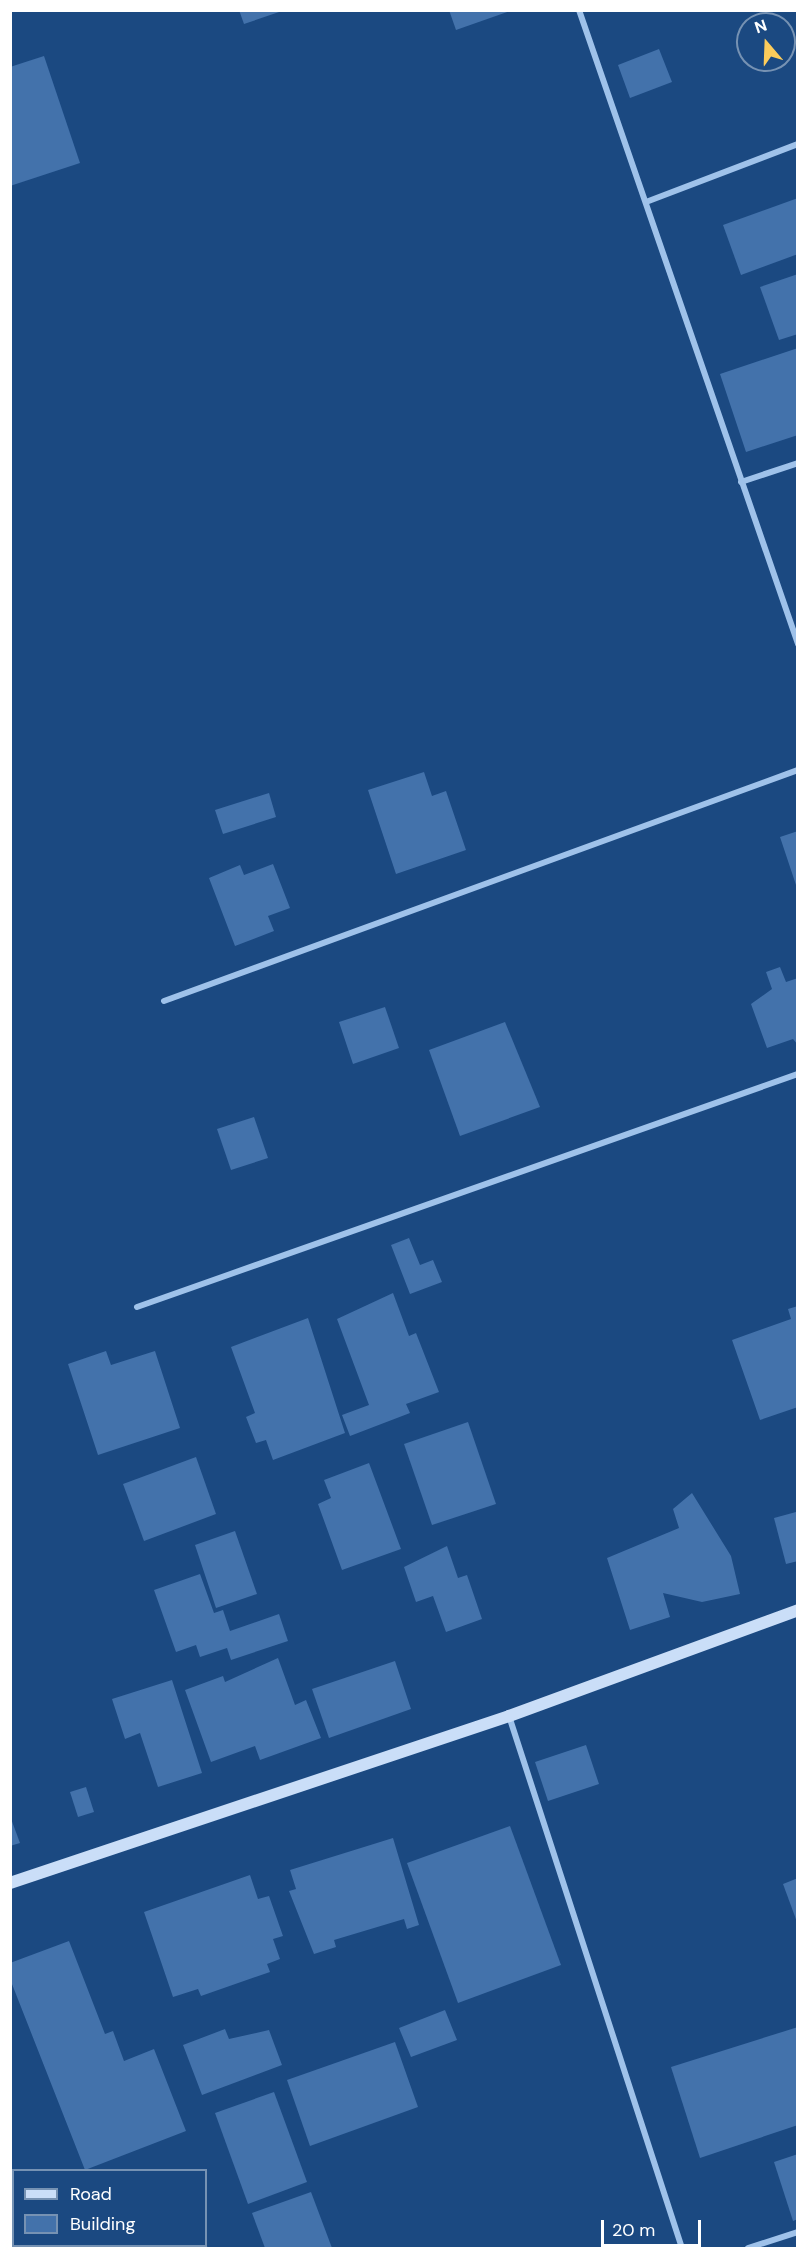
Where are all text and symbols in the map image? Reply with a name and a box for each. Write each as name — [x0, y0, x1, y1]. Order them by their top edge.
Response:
north arrow — [736, 12, 796, 72]
text: N — [752, 15, 770, 38]
legend — [12, 2169, 207, 2247]
text: Road — [70, 2182, 112, 2206]
scale bar — [604, 2208, 704, 2246]
text: Building — [70, 2212, 135, 2236]
text: 20 m — [612, 2218, 655, 2242]

